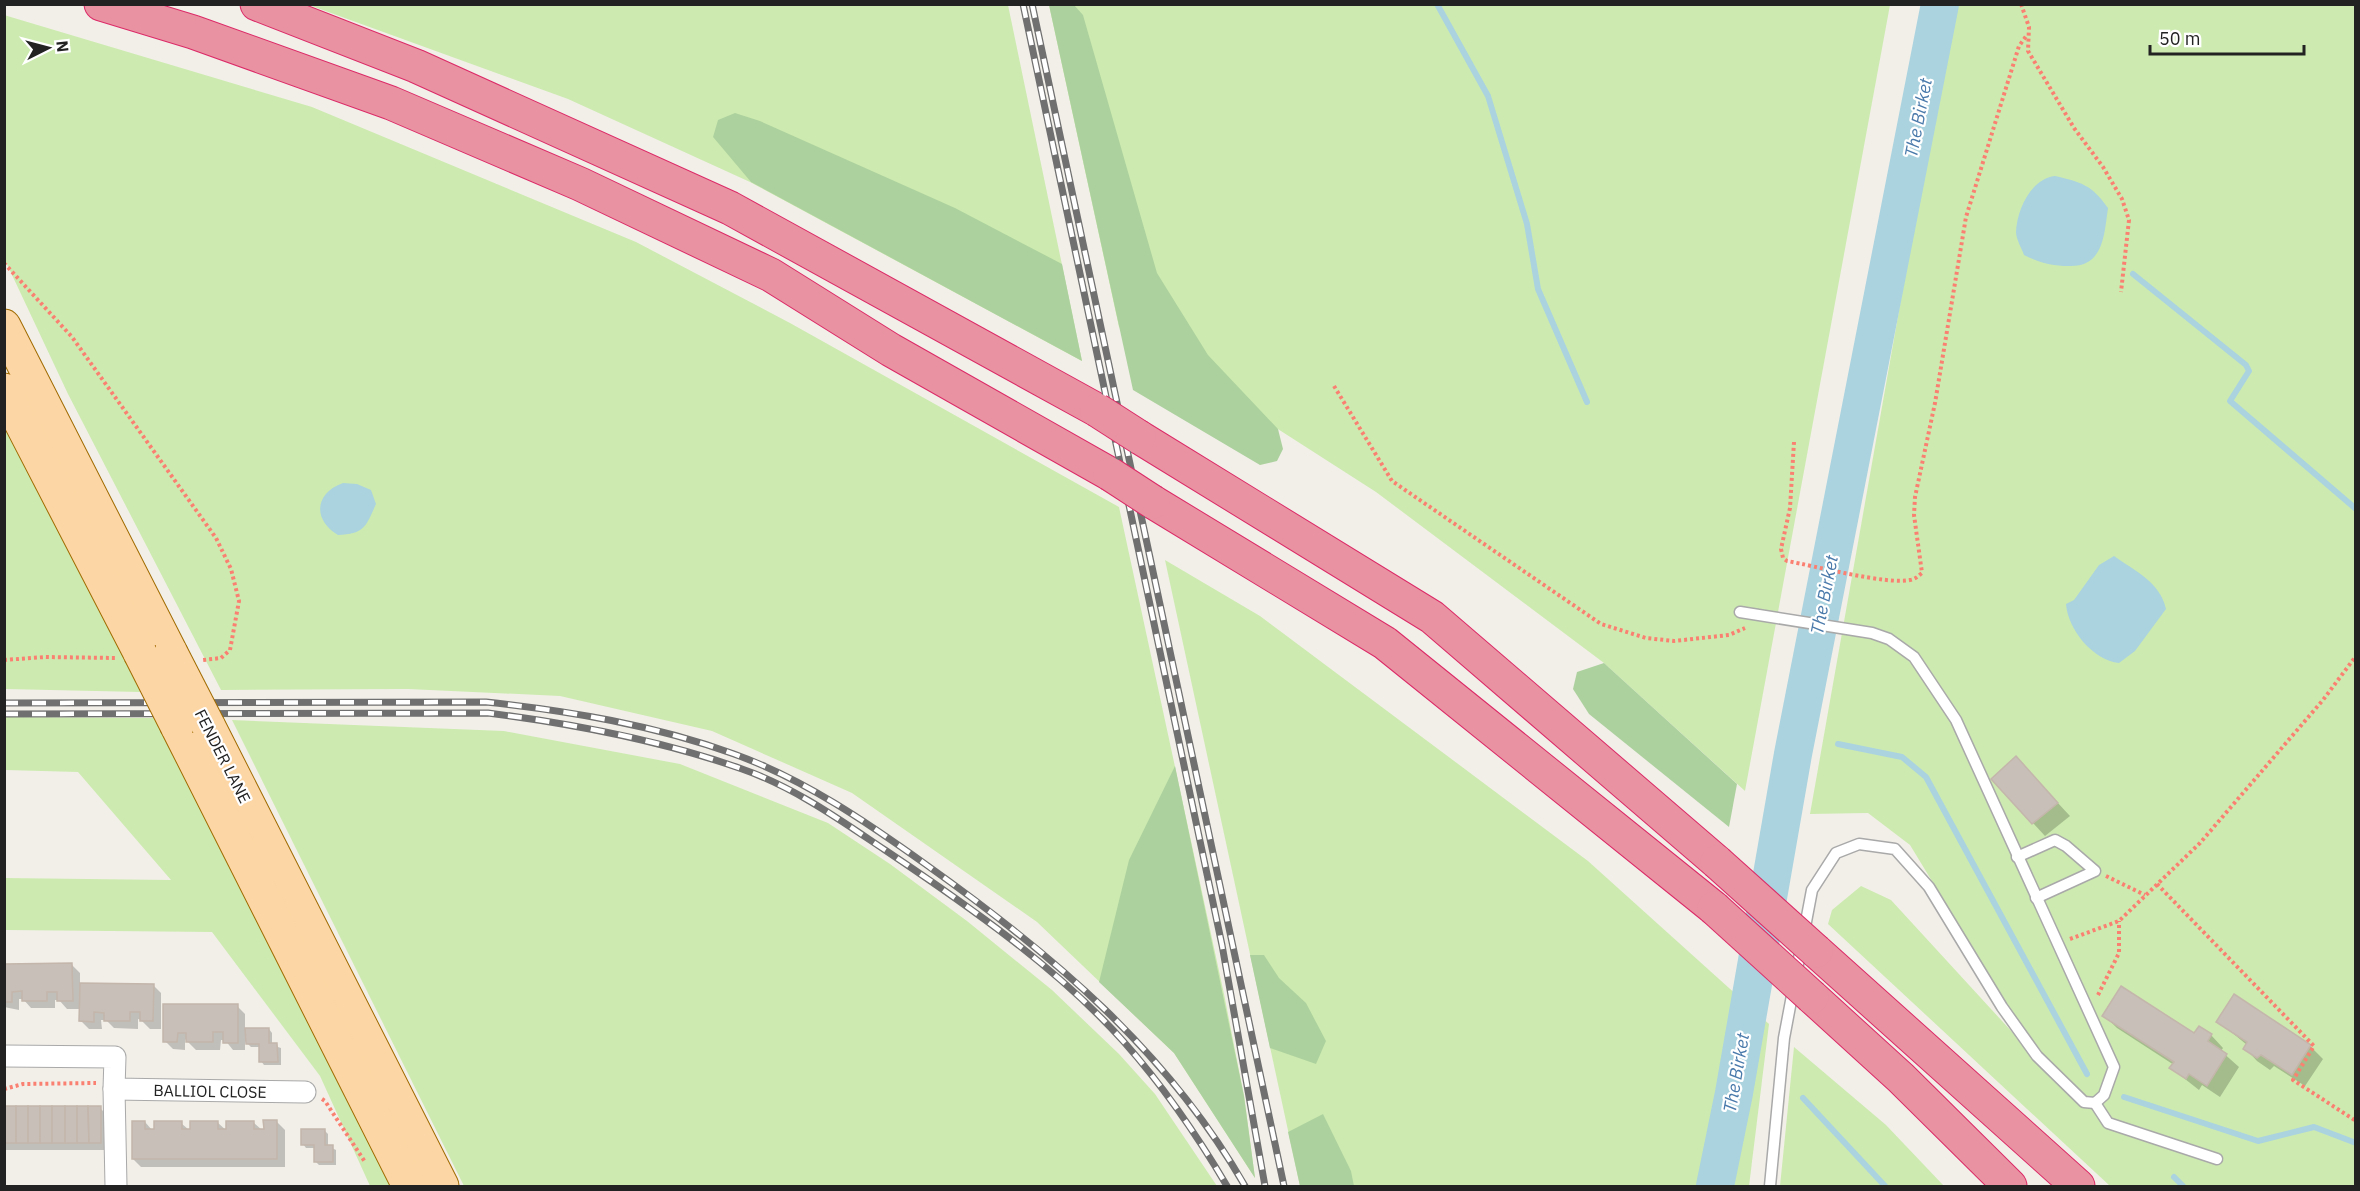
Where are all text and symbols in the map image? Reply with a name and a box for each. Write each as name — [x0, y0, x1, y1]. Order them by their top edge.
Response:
north arrow — [18, 18, 78, 78]
scale bar — [2150, 18, 2304, 56]
text: 50 m — [2159, 27, 2201, 50]
text: N — [52, 40, 73, 53]
water label: The Birket — [1899, 75, 1937, 160]
water label: The Birket — [1805, 552, 1843, 637]
street label: FENDER LANE — [191, 706, 255, 806]
water label: The Birket — [1718, 1030, 1755, 1114]
street label: BALLIOL CLOSE — [153, 1080, 267, 1102]

